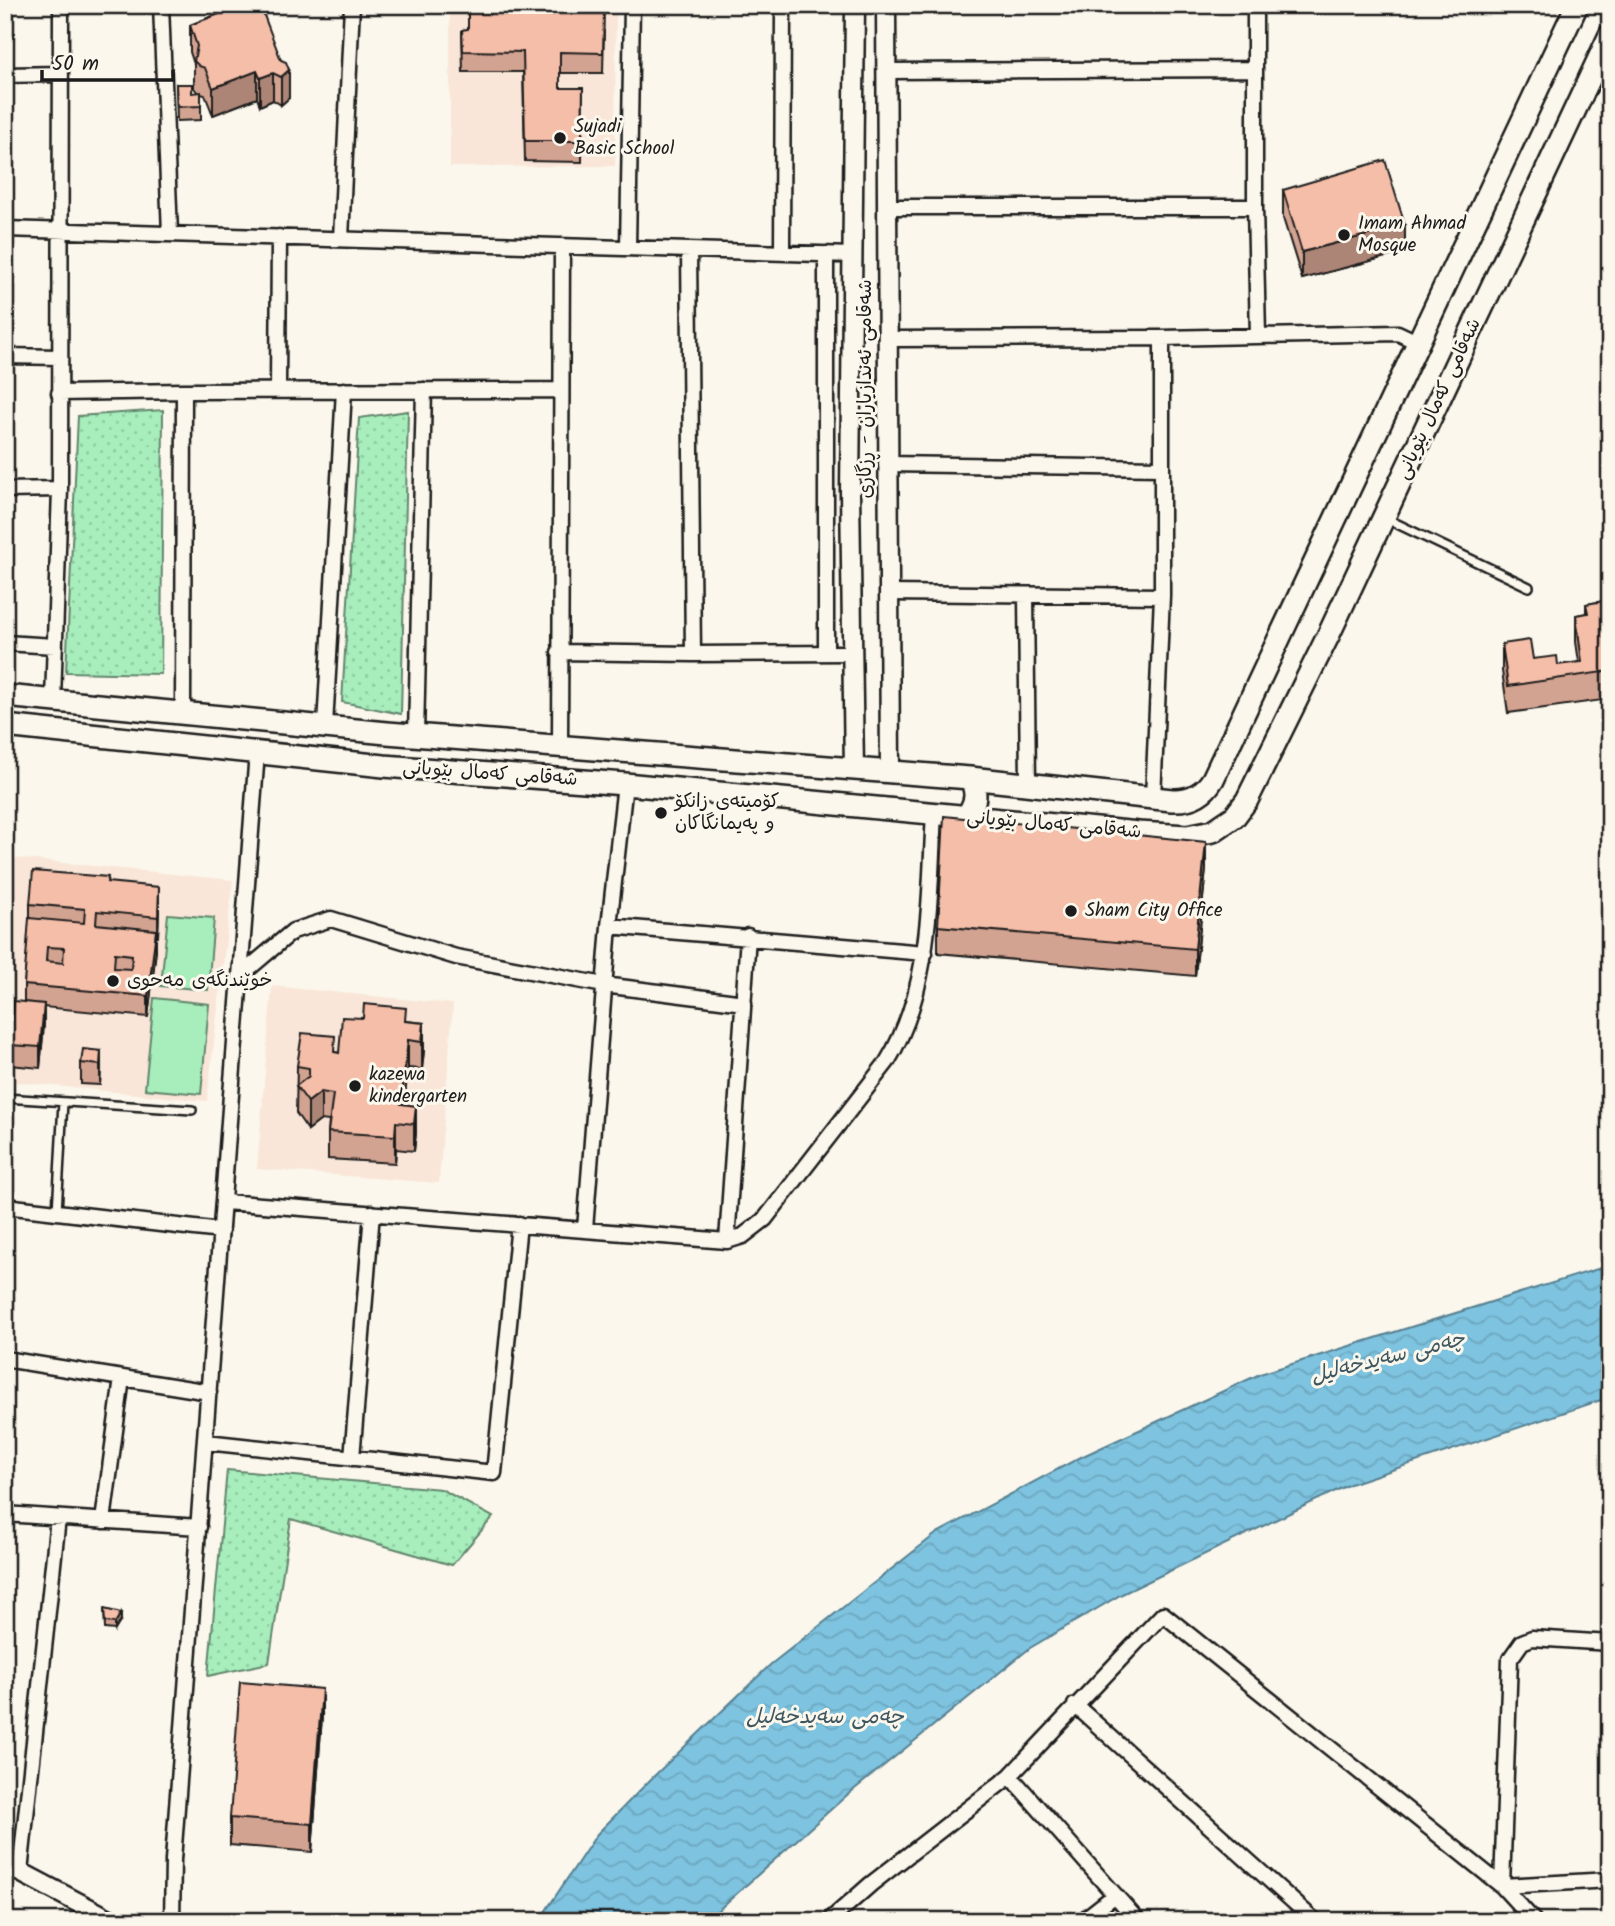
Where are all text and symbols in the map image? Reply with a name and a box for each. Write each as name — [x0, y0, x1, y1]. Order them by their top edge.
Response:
scale bar — [42, 38, 173, 82]
text: 50 m — [52, 48, 99, 81]
place label: Sujadi Basic School — [574, 112, 675, 164]
marker: Sujadi Basic School — [552, 130, 568, 146]
place label: Imam Ahmad Mosque — [1358, 209, 1466, 261]
marker: Imam Ahmad Mosque — [1336, 227, 1352, 243]
street label: شەقامی ئەندازیاران - ڕزگاری — [851, 279, 881, 499]
street label: شەقامی کەمال بێویانی — [1388, 313, 1490, 485]
street label: شەقامی کەمال بێویانی — [402, 753, 578, 795]
place label: کۆمیتەی زانکۆ و پەیمانگاکان — [673, 787, 779, 839]
street label: شەقامی کەمال بێویانی — [965, 802, 1143, 848]
marker: کۆمیتەی زانکۆ و پەیمانگاکان — [653, 805, 669, 821]
place label: Sham City Office — [1085, 896, 1223, 926]
marker: Sham City Office — [1063, 903, 1079, 919]
place label: خوێندنگەی مەحوی — [127, 966, 272, 996]
marker: خوێندنگەی مەحوی — [105, 973, 121, 989]
place label: kazewa kindergarten — [369, 1060, 467, 1112]
marker: kazewa kindergarten — [347, 1078, 363, 1094]
water label: چەمی سەیدخەلیل — [1307, 1323, 1469, 1393]
water label: چەمی سەیدخەلیل — [746, 1701, 905, 1734]

